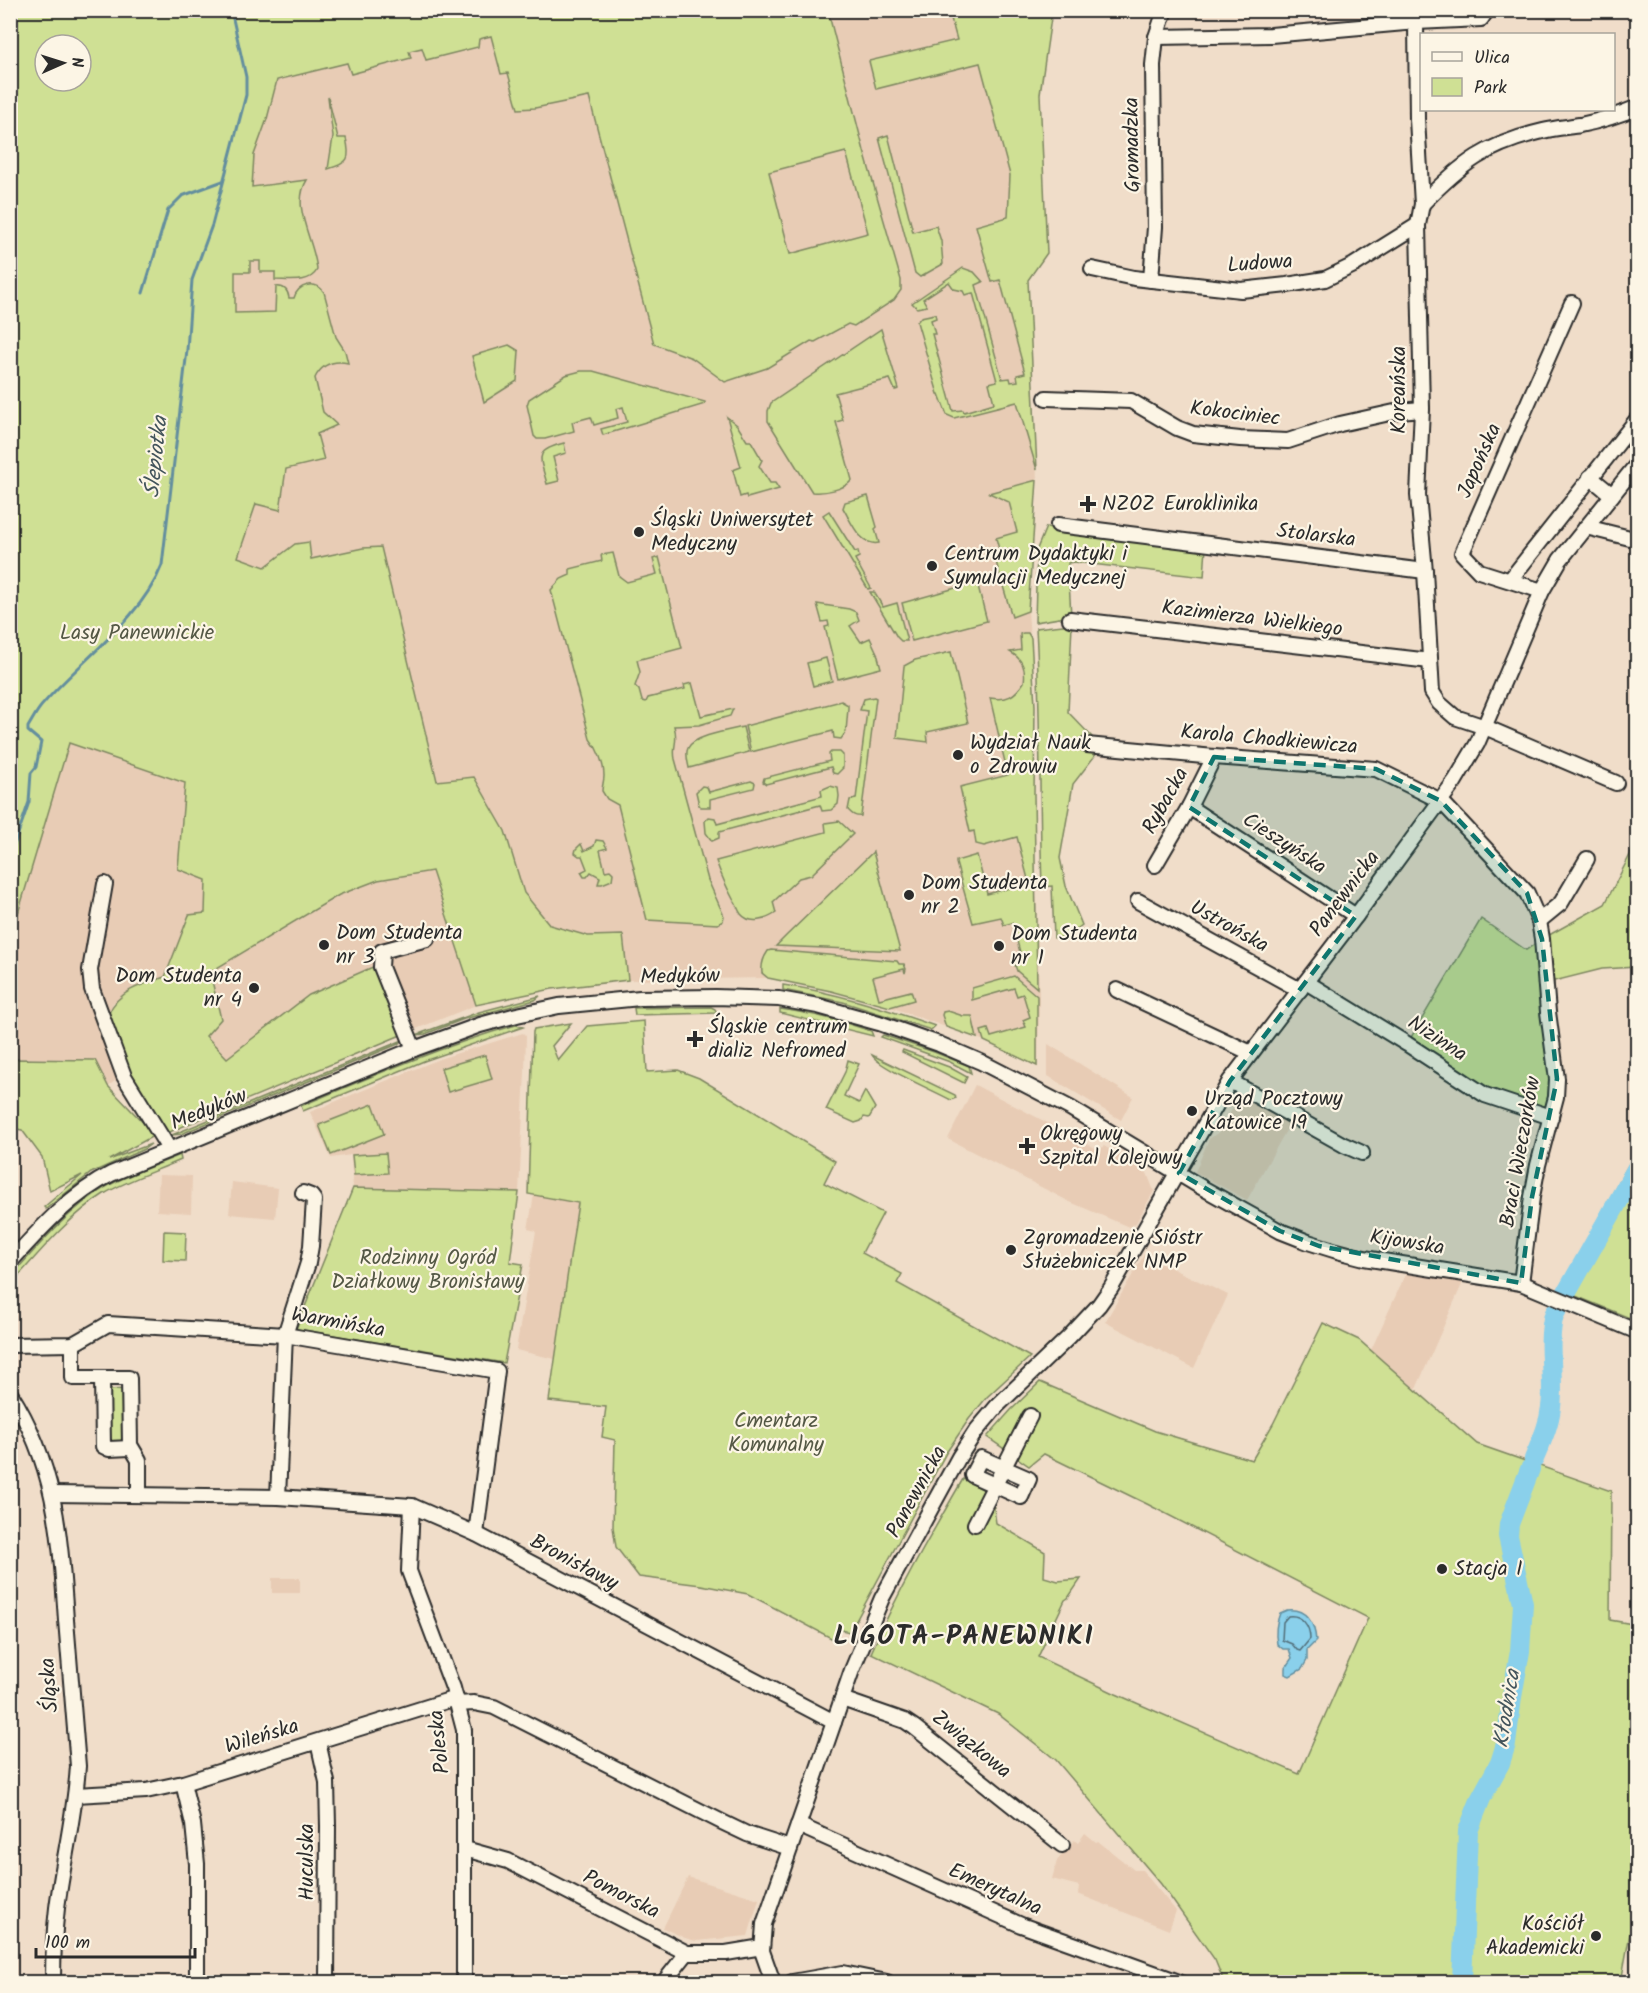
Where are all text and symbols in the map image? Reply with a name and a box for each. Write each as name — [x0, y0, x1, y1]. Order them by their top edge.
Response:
north arrow — [33, 33, 93, 93]
legend — [1420, 33, 1615, 111]
text: Ulica — [1474, 44, 1510, 73]
text: N — [64, 57, 89, 68]
text: Park — [1474, 74, 1507, 103]
street label: Gromadzka — [1116, 97, 1150, 193]
street label: Ludowa — [1226, 245, 1294, 283]
street label: Koreańska — [1383, 346, 1416, 434]
street label: Kokociniec — [1188, 392, 1282, 436]
water label: Ślepiotka — [135, 413, 179, 499]
street label: Japońska — [1449, 418, 1511, 504]
place label: NZOZ Euroklinika — [1102, 488, 1258, 521]
marker: NZOZ Euroklinika — [1079, 495, 1097, 513]
place label: Śląski Uniwersytet Medyczny — [651, 504, 814, 561]
street label: Stolarska — [1275, 515, 1357, 557]
marker: Śląski Uniwersytet Medyczny — [632, 525, 646, 539]
place label: Centrum Dydaktyki i Symulacji Medycznej — [944, 538, 1128, 595]
marker: Centrum Dydaktyki i Symulacji Medycznej — [925, 559, 939, 573]
street label: Kazimierza Wielkiego — [1160, 592, 1344, 646]
park label: Lasy Panewnickie — [60, 617, 215, 650]
street label: Karola Chodkiewicza — [1179, 716, 1359, 764]
place label: Wydział Nauk o Zdrowiu — [970, 727, 1091, 784]
marker: Wydział Nauk o Zdrowiu — [951, 748, 965, 762]
street label: Rybacka — [1134, 762, 1198, 840]
street label: Cieszyńska — [1235, 804, 1333, 884]
street label: Panewnicka — [1301, 844, 1389, 944]
place label: Dom Studenta nr 2 — [921, 867, 1048, 924]
marker: Dom Studenta nr 2 — [902, 888, 916, 902]
street label: Ustrońska — [1183, 892, 1275, 962]
place label: Dom Studenta nr 3 — [336, 917, 463, 974]
place label: Dom Studenta nr 1 — [1011, 918, 1138, 975]
marker: Dom Studenta nr 3 — [317, 938, 331, 952]
marker: Dom Studenta nr 1 — [992, 939, 1006, 953]
place label: Dom Studenta nr 4 — [115, 960, 242, 1017]
street label: Medyków — [640, 960, 721, 994]
marker: Dom Studenta nr 4 — [247, 981, 261, 995]
street label: Nizinna — [1400, 1007, 1474, 1071]
place label: Śląskie centrum dializ Nefromed — [708, 1011, 848, 1068]
marker: Śląskie centrum dializ Nefromed — [686, 1030, 704, 1048]
street label: Braci Wieczorków — [1492, 1073, 1551, 1230]
street label: Medyków — [166, 1079, 253, 1140]
place label: Urząd Pocztowy Katowice 19 — [1204, 1083, 1343, 1140]
marker: Urząd Pocztowy Katowice 19 — [1185, 1104, 1199, 1118]
place label: Okręgowy Szpital Kolejowy — [1040, 1118, 1182, 1175]
marker: Okręgowy Szpital Kolejowy — [1018, 1137, 1036, 1155]
street label: Kijowska — [1367, 1221, 1447, 1265]
place label: Zgromadzenie Sióstr Służebniczek NMP — [1023, 1222, 1203, 1279]
park label: Rodzinny Ogród Działkowy Bronisławy — [331, 1242, 525, 1299]
marker: Zgromadzenie Sióstr Służebniczek NMP — [1004, 1243, 1018, 1257]
street label: Warmińska — [288, 1299, 388, 1347]
park label: Cmentarz Komunalny — [728, 1405, 824, 1462]
street label: Panewnicka — [878, 1440, 956, 1544]
street label: Bronisławy — [524, 1526, 624, 1600]
place label: Stacja I — [1454, 1553, 1523, 1586]
marker: Stacja I — [1435, 1562, 1449, 1576]
district label: LIGOTA-PANEWNIKI — [834, 1615, 1094, 1658]
street label: Śląska — [32, 1657, 68, 1713]
water label: Kłodnica — [1485, 1666, 1532, 1751]
street label: Związkowa — [924, 1702, 1018, 1788]
street label: Poleska — [420, 1708, 460, 1776]
street label: Wileńska — [221, 1710, 303, 1764]
street label: Huculska — [291, 1823, 324, 1901]
street label: Emerytalna — [943, 1855, 1047, 1925]
street label: Pomorska — [577, 1862, 665, 1928]
place label: Kościół Akademicki — [1486, 1908, 1585, 1965]
scale bar — [36, 1921, 195, 1959]
text: 100 m — [45, 1929, 90, 1958]
marker: Kościół Akademicki — [1589, 1929, 1603, 1943]

